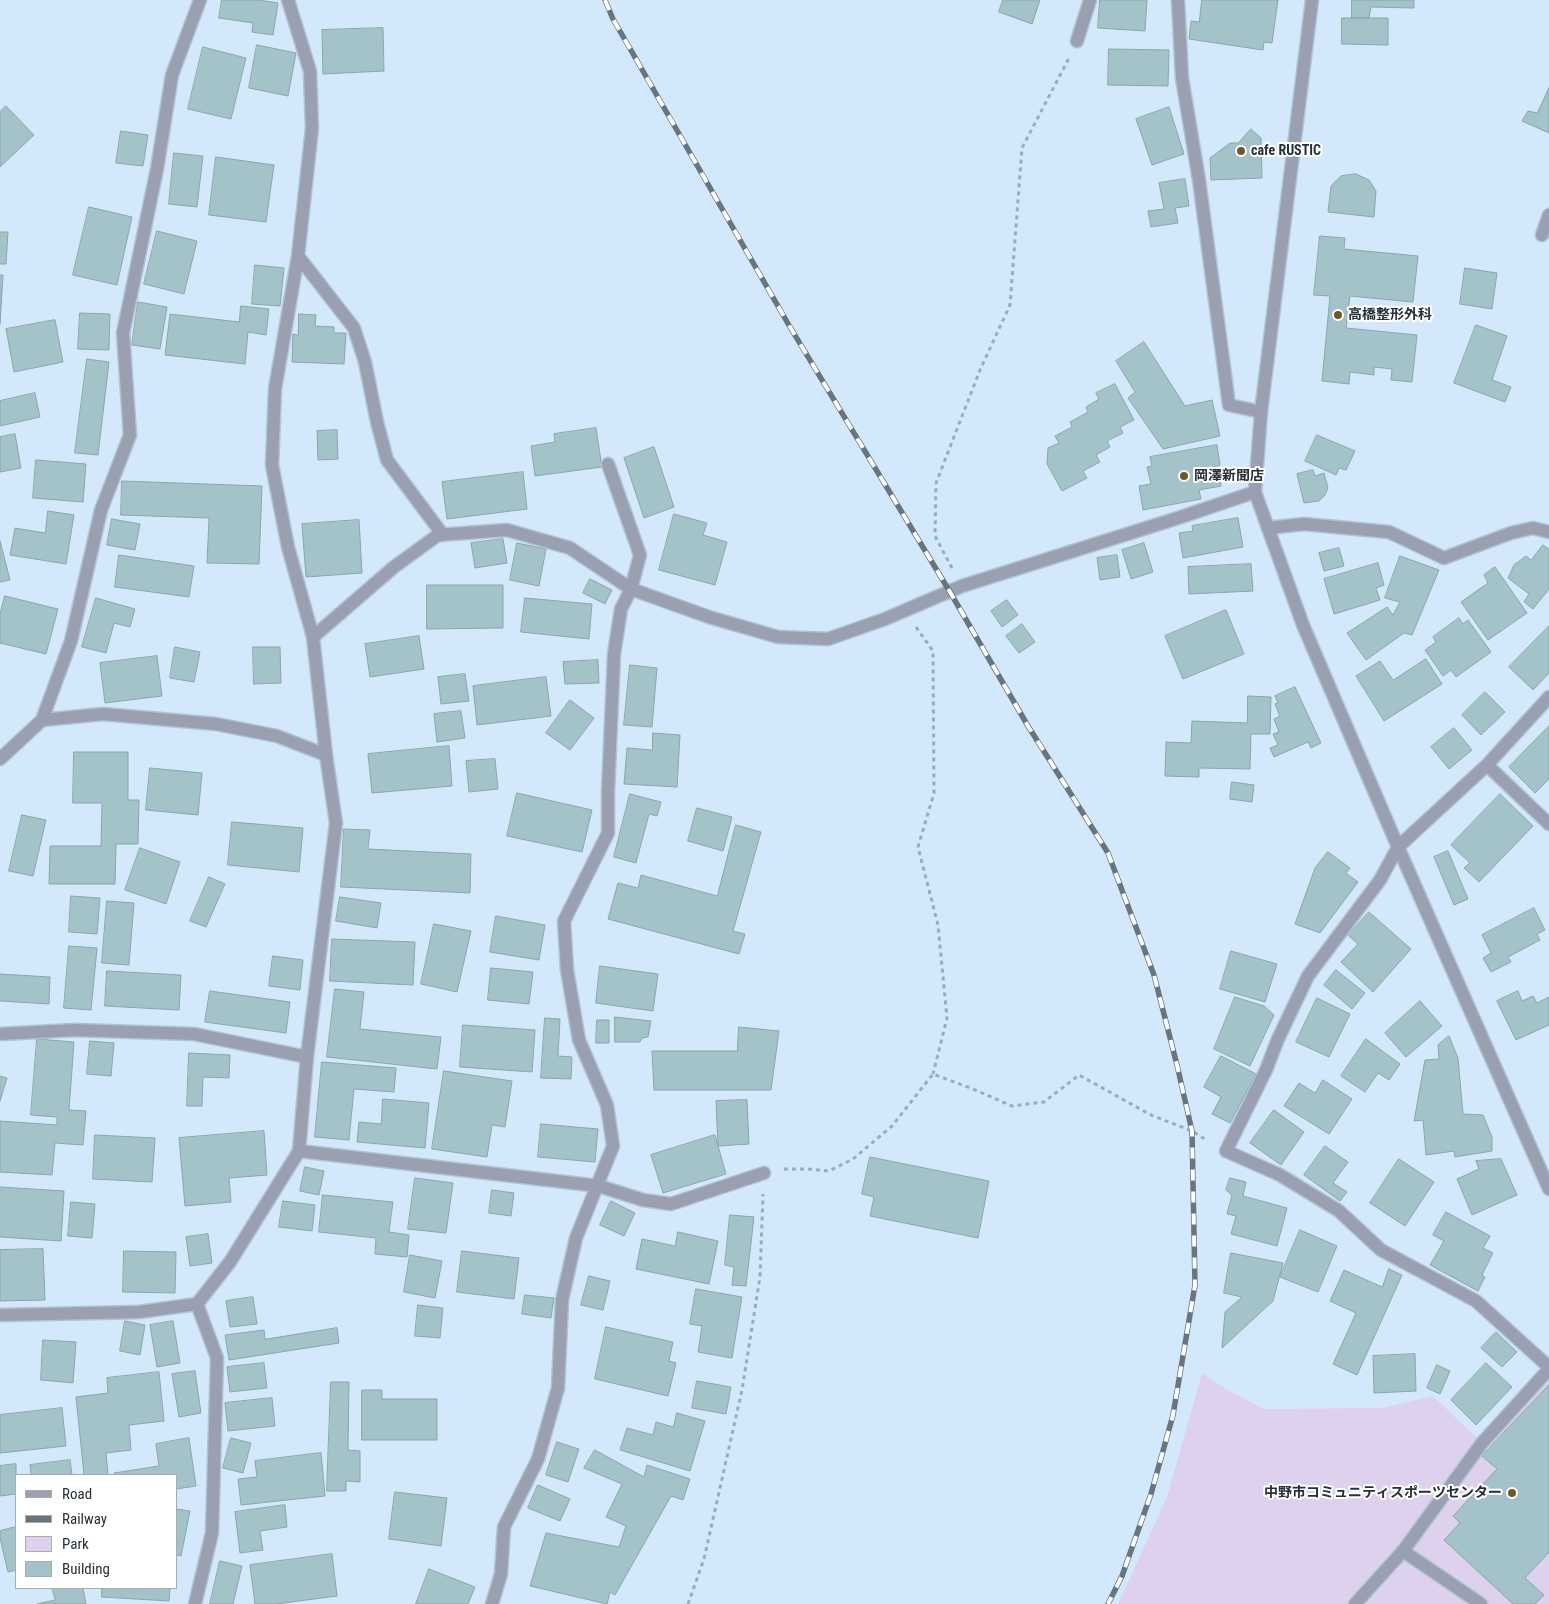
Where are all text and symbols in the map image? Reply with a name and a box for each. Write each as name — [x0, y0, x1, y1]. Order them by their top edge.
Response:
place label: cafe RUSTIC — [1251, 143, 1321, 159]
marker: cafe RUSTIC — [1235, 145, 1247, 157]
place label: 高橋整形外科 — [1348, 307, 1432, 323]
marker: 高橋整形外科 — [1332, 309, 1344, 321]
place label: 岡澤新聞店 — [1194, 468, 1264, 484]
marker: 岡澤新聞店 — [1178, 470, 1190, 482]
legend — [15, 1474, 178, 1589]
text: Road — [62, 1485, 92, 1503]
place label: 中野市コミュニティスポーツセンター — [1264, 1485, 1502, 1501]
marker: 中野市コミュニティスポーツセンター — [1506, 1487, 1518, 1499]
text: Railway — [62, 1510, 107, 1528]
text: Park — [62, 1535, 89, 1553]
text: Building — [62, 1560, 110, 1578]

